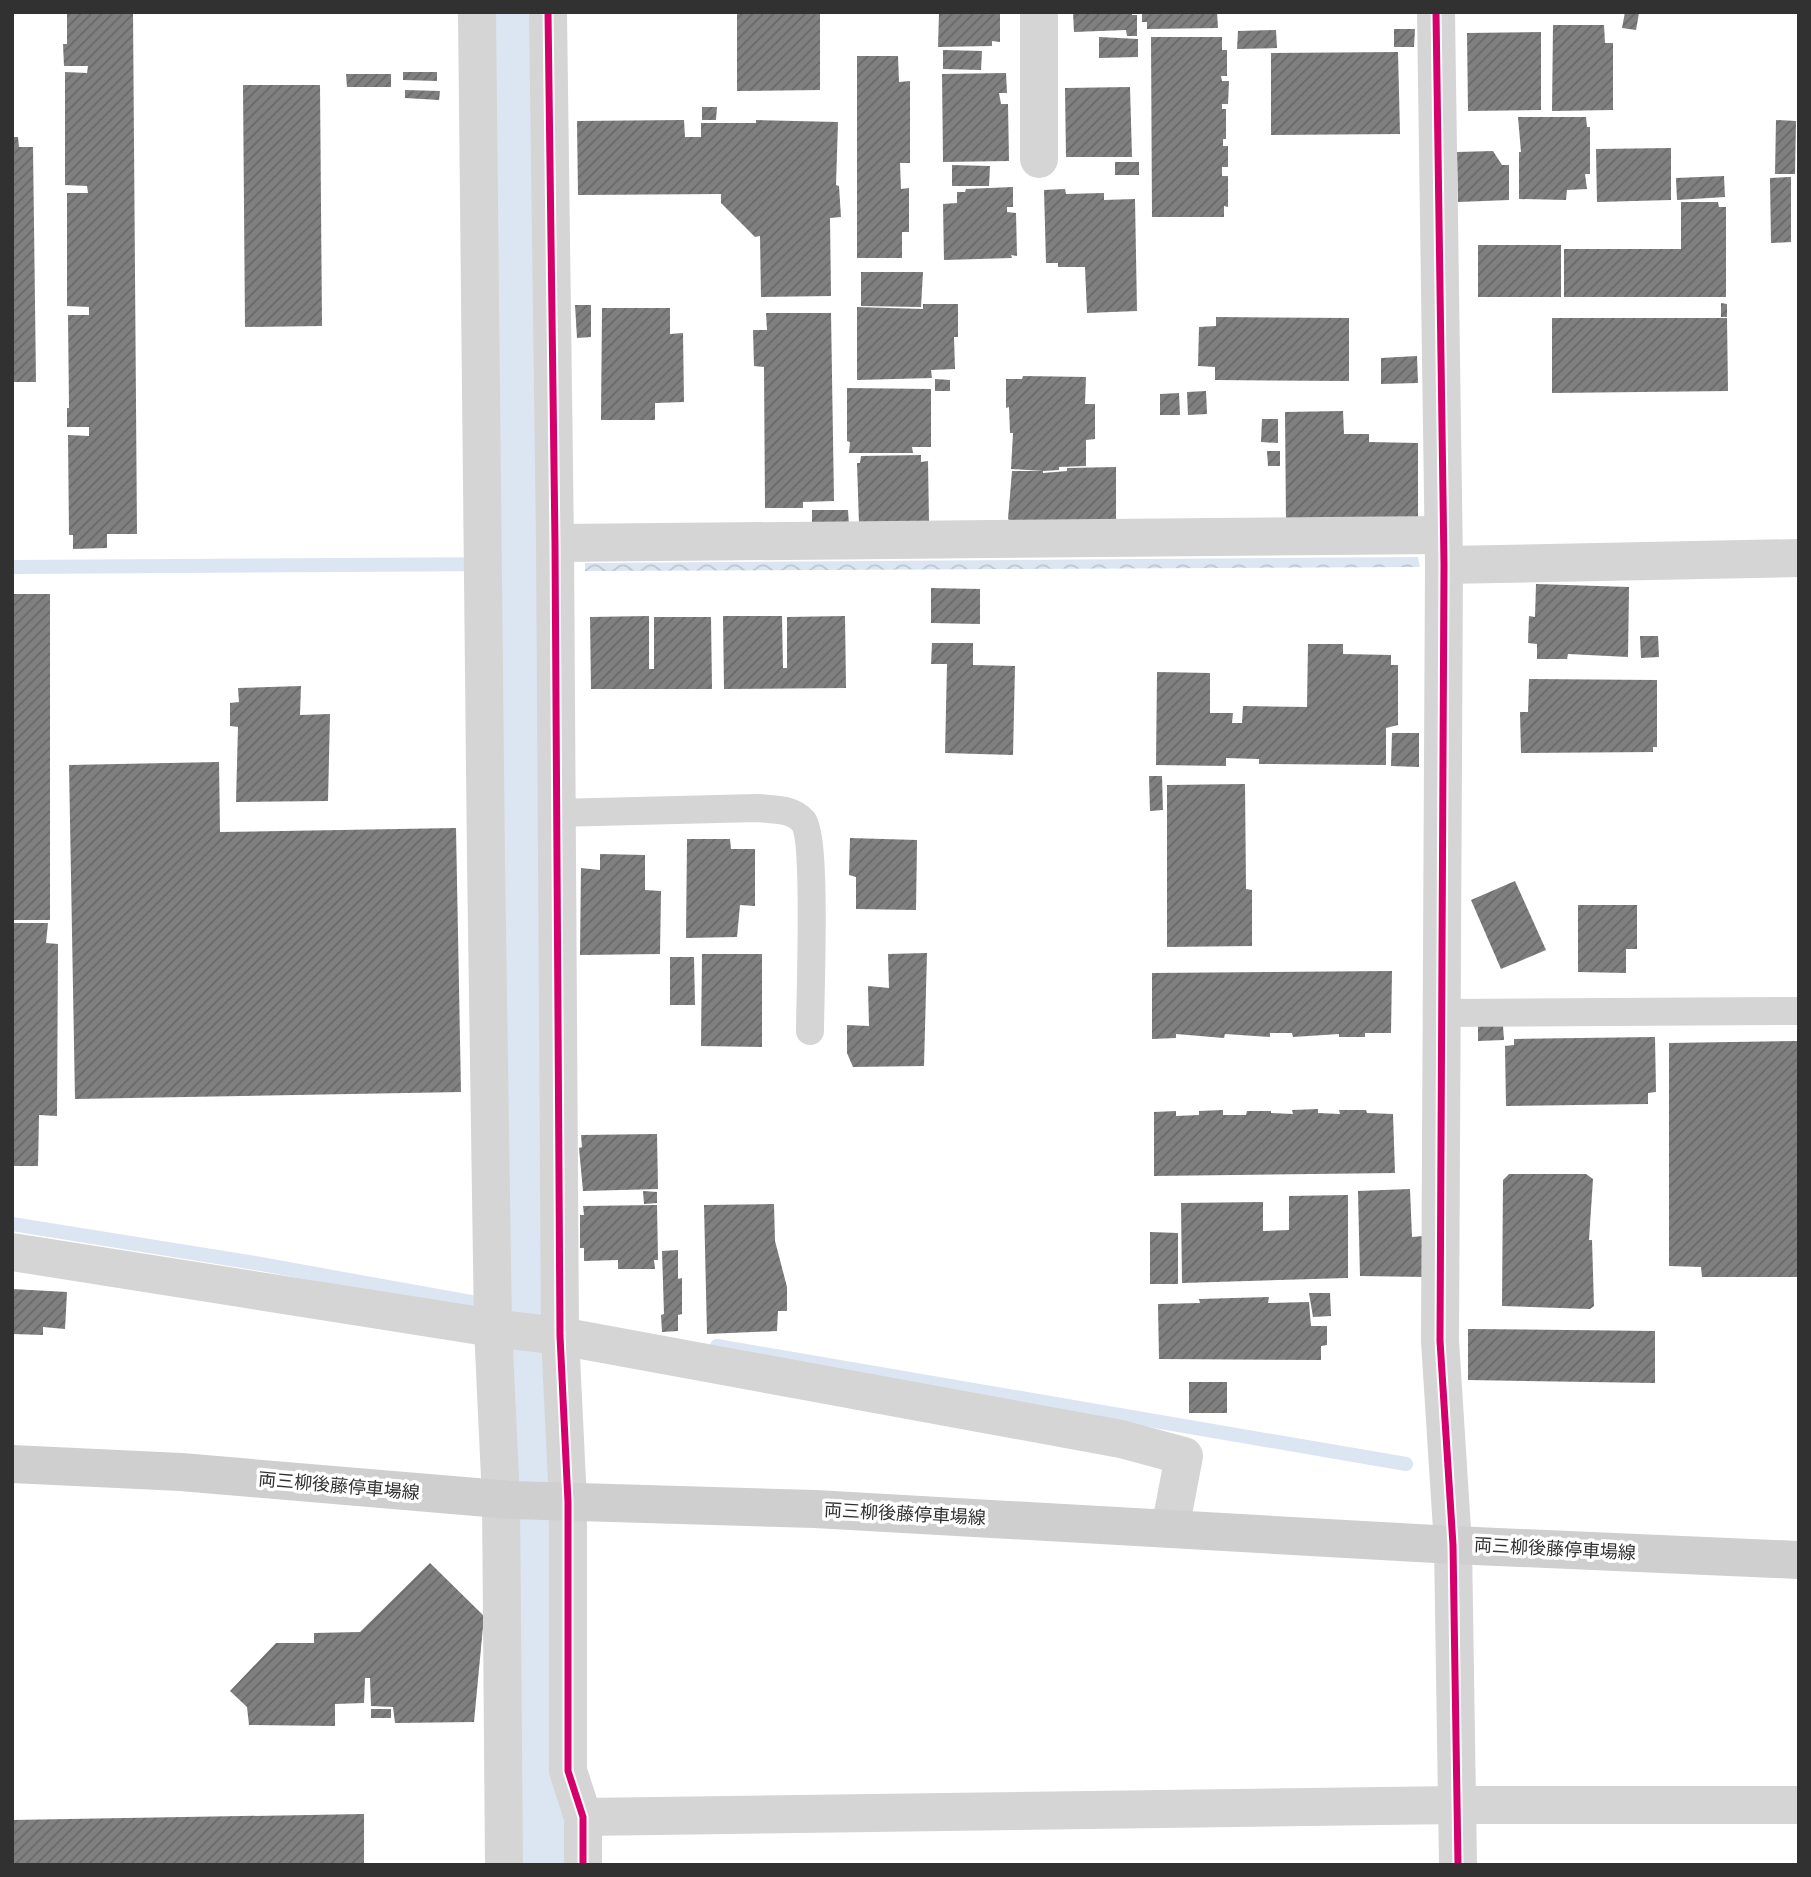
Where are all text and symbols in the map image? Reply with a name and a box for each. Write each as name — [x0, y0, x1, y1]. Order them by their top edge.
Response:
street label: 両三柳後藤停車場線 — [257, 1466, 421, 1504]
street label: 両三柳後藤停車場線 — [824, 1497, 987, 1529]
street label: 両三柳後藤停車場線 — [1474, 1532, 1637, 1564]

